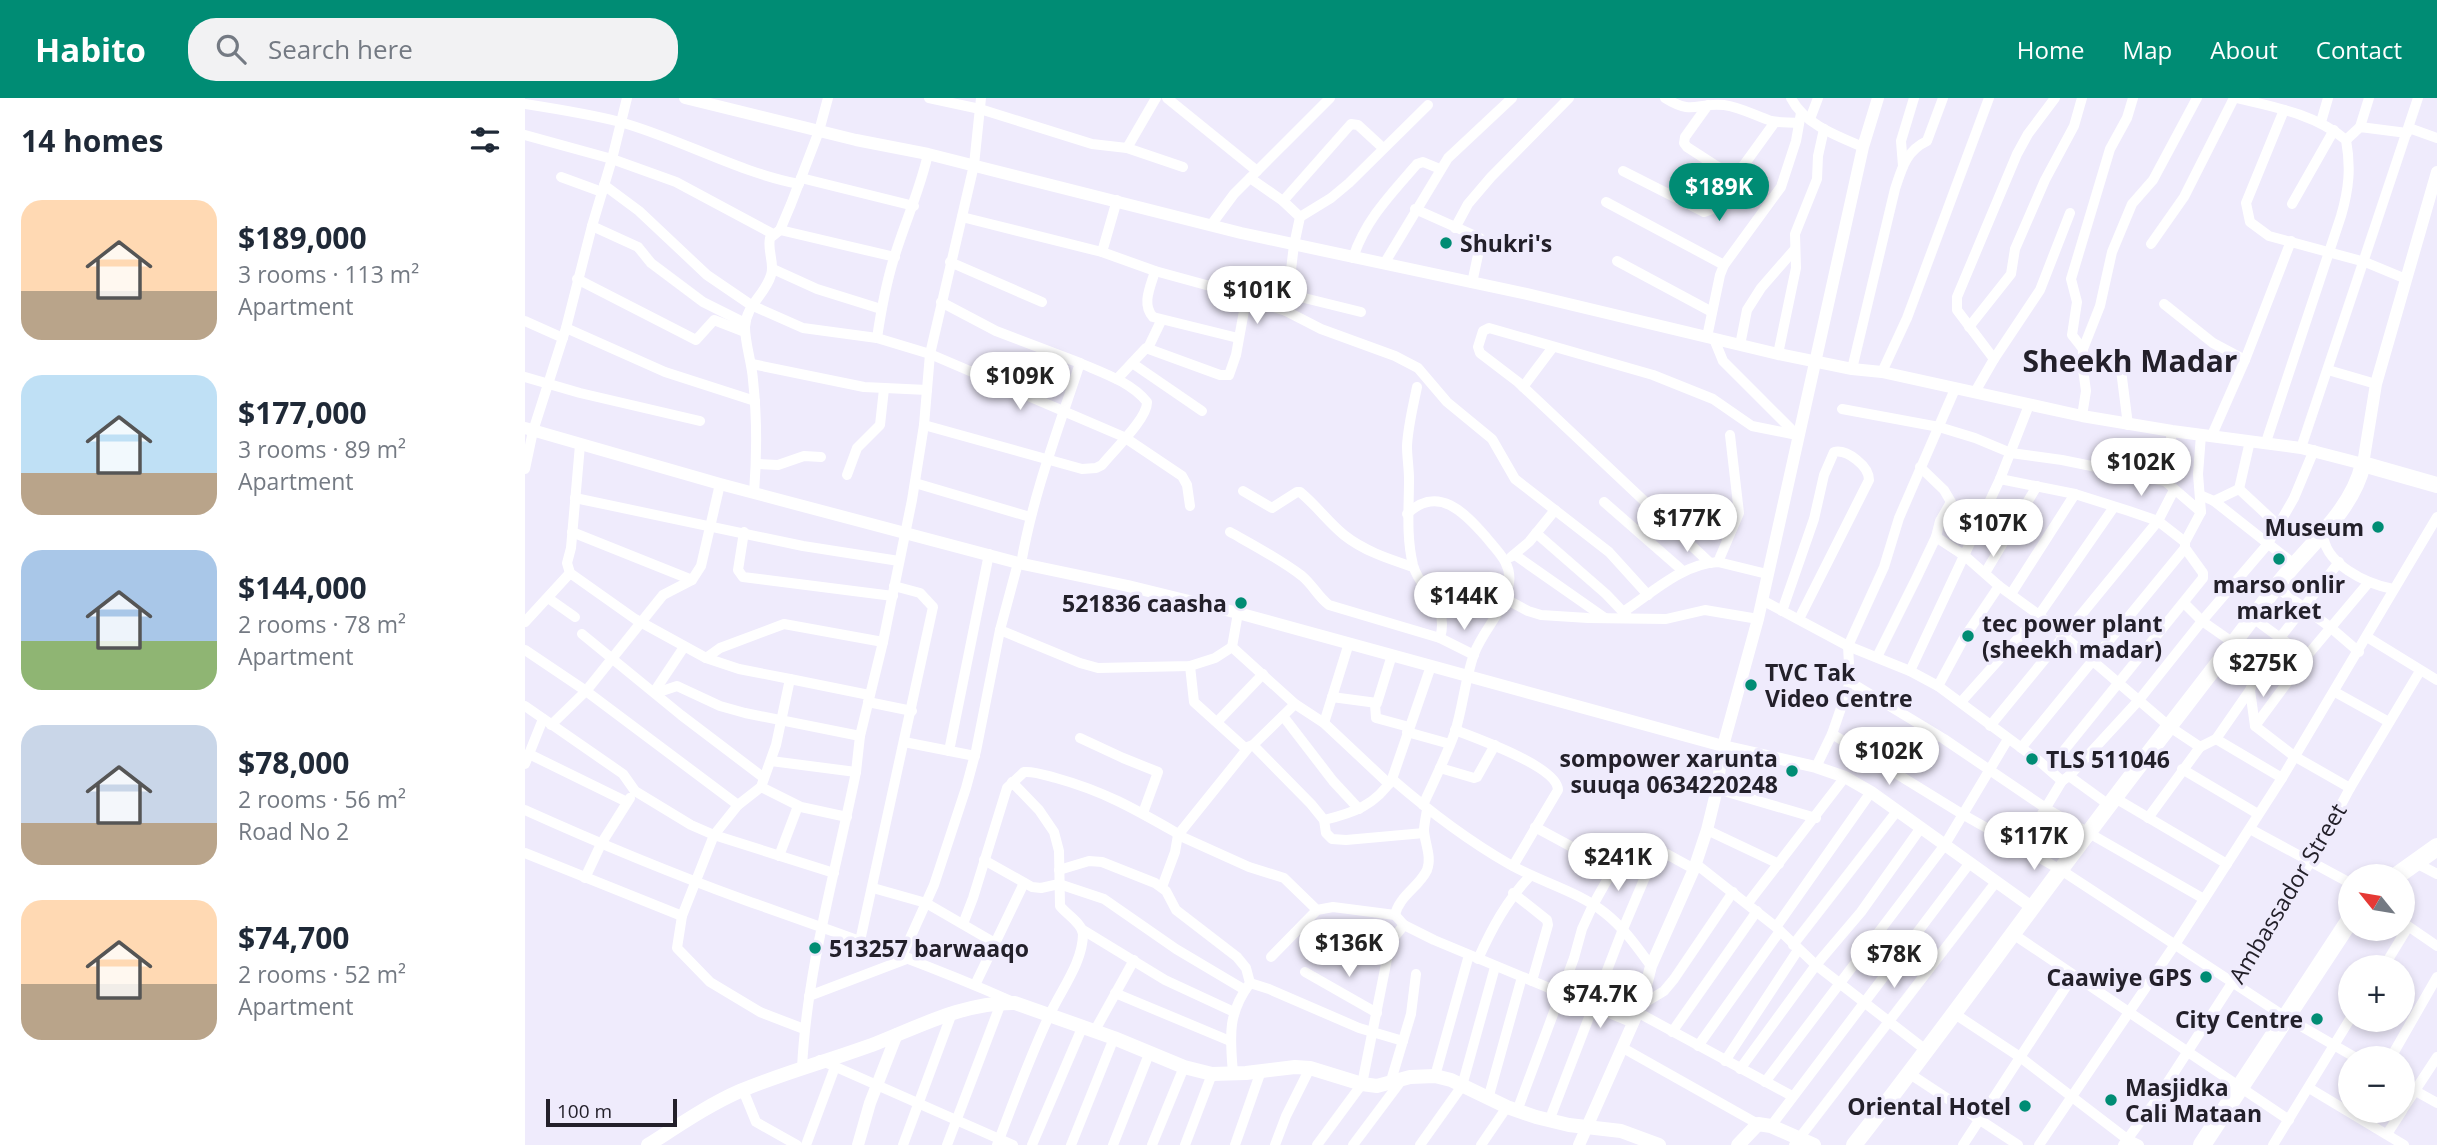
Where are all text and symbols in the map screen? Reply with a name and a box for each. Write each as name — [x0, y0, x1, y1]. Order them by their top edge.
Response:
search box — [188, 18, 678, 81]
text: Habito — [35, 27, 146, 72]
icon: search — [212, 30, 250, 68]
text: Search here — [268, 31, 413, 67]
text: Home — [2017, 33, 2085, 66]
text: Map — [2123, 33, 2172, 66]
text: About — [2210, 33, 2278, 66]
text: Contact — [2316, 33, 2402, 66]
text: 14 homes — [21, 120, 164, 161]
icon: filters — [466, 121, 504, 159]
pin: $189K — [1670, 164, 1768, 223]
text: $189K — [1685, 170, 1753, 202]
text: $189,000 — [238, 217, 367, 258]
place label: Shukri's — [1460, 227, 1552, 259]
icon: home — [77, 228, 161, 312]
marker: Shukri's — [1438, 235, 1454, 251]
text: 3 rooms · 113 m² — [238, 258, 419, 290]
pin: $101K — [1208, 266, 1306, 326]
text: $101K — [1223, 273, 1291, 305]
text: Apartment — [238, 290, 354, 322]
district label: Sheekh Madar — [2023, 340, 2237, 381]
pin: $109K — [971, 352, 1069, 412]
text: $109K — [986, 359, 1054, 391]
text: $177,000 — [238, 392, 367, 433]
icon: home — [77, 403, 161, 487]
text: 3 rooms · 89 m² — [238, 433, 406, 465]
pin: $102K — [2092, 438, 2190, 498]
text: $102K — [2107, 445, 2175, 477]
text: Apartment — [238, 465, 354, 497]
pin: $177K — [1638, 494, 1736, 554]
pin: $107K — [1944, 500, 2042, 559]
text: $177K — [1653, 501, 1721, 533]
text: $107K — [1959, 506, 2027, 538]
place label: Museum — [2264, 511, 2364, 543]
marker: Museum — [2370, 519, 2386, 535]
marker: marso onlir market — [2271, 551, 2287, 567]
text: $144,000 — [238, 567, 367, 608]
place label: marso onlir market — [2213, 568, 2345, 626]
pin: $144K — [1415, 573, 1513, 632]
icon: home — [77, 578, 161, 662]
text: $144K — [1430, 579, 1498, 611]
place label: 521836 caasha — [1062, 587, 1227, 619]
marker: 521836 caasha — [1233, 595, 1249, 611]
place label: tec power plant (sheekh madar) — [1982, 607, 2162, 665]
text: 2 rooms · 78 m² — [238, 608, 406, 640]
marker: tec power plant (sheekh madar) — [1960, 628, 1976, 644]
text: Apartment — [238, 640, 354, 672]
pin: $275K — [2214, 640, 2312, 699]
text: $275K — [2229, 646, 2297, 678]
place label: TVC Tak Video Centre — [1765, 656, 1913, 714]
marker: TVC Tak Video Centre — [1743, 677, 1759, 693]
pin: $102K — [1840, 728, 1938, 787]
text: $102K — [1855, 734, 1923, 766]
text: $78,000 — [238, 742, 349, 783]
place label: sompower xarunta suuqa 0634220248 — [1560, 742, 1778, 800]
place label: TLS 511046 — [2046, 743, 2170, 775]
marker: TLS 511046 — [2024, 751, 2040, 767]
icon: home — [77, 753, 161, 837]
marker: sompower xarunta suuqa 0634220248 — [1784, 763, 1800, 779]
text: 2 rooms · 56 m² — [238, 783, 406, 815]
street label: Ambassador Street — [2221, 797, 2353, 989]
pin: $117K — [1985, 812, 2083, 872]
text: Road No 2 — [238, 815, 349, 847]
text: $117K — [2000, 819, 2068, 851]
pin: $241K — [1569, 834, 1667, 893]
text: $241K — [1584, 840, 1652, 872]
north arrow — [2338, 864, 2415, 942]
map controls — [2338, 864, 2415, 1123]
text: $74,700 — [238, 917, 349, 958]
pin: $136K — [1300, 920, 1398, 979]
text: $136K — [1315, 926, 1383, 958]
icon: home — [77, 928, 161, 1012]
pin: $78K — [1853, 930, 1935, 990]
place label: 513257 barwaaqo — [829, 932, 1029, 964]
text: $78K — [1867, 937, 1921, 969]
marker: 513257 barwaaqo — [807, 940, 823, 956]
button: + — [2338, 955, 2415, 1032]
text: 2 rooms · 52 m² — [238, 958, 406, 990]
place label: Caawiye GPS — [2046, 961, 2192, 993]
marker: Caawiye GPS — [2198, 969, 2214, 985]
pin: $74.7K — [1543, 970, 1657, 1030]
text: $74.7K — [1563, 977, 1637, 1009]
text: Apartment — [238, 990, 354, 1022]
place label: City Centre — [2175, 1003, 2303, 1035]
marker: City Centre — [2309, 1011, 2325, 1027]
button: − — [2338, 1046, 2415, 1123]
place label: Masjidka Cali Mataan — [2125, 1071, 2262, 1129]
place label: Oriental Hotel — [1847, 1090, 2011, 1122]
marker: Masjidka Cali Mataan — [2103, 1092, 2119, 1108]
scale bar — [546, 1096, 677, 1128]
text: 100 m — [557, 1098, 612, 1124]
marker: Oriental Hotel — [2017, 1098, 2033, 1114]

